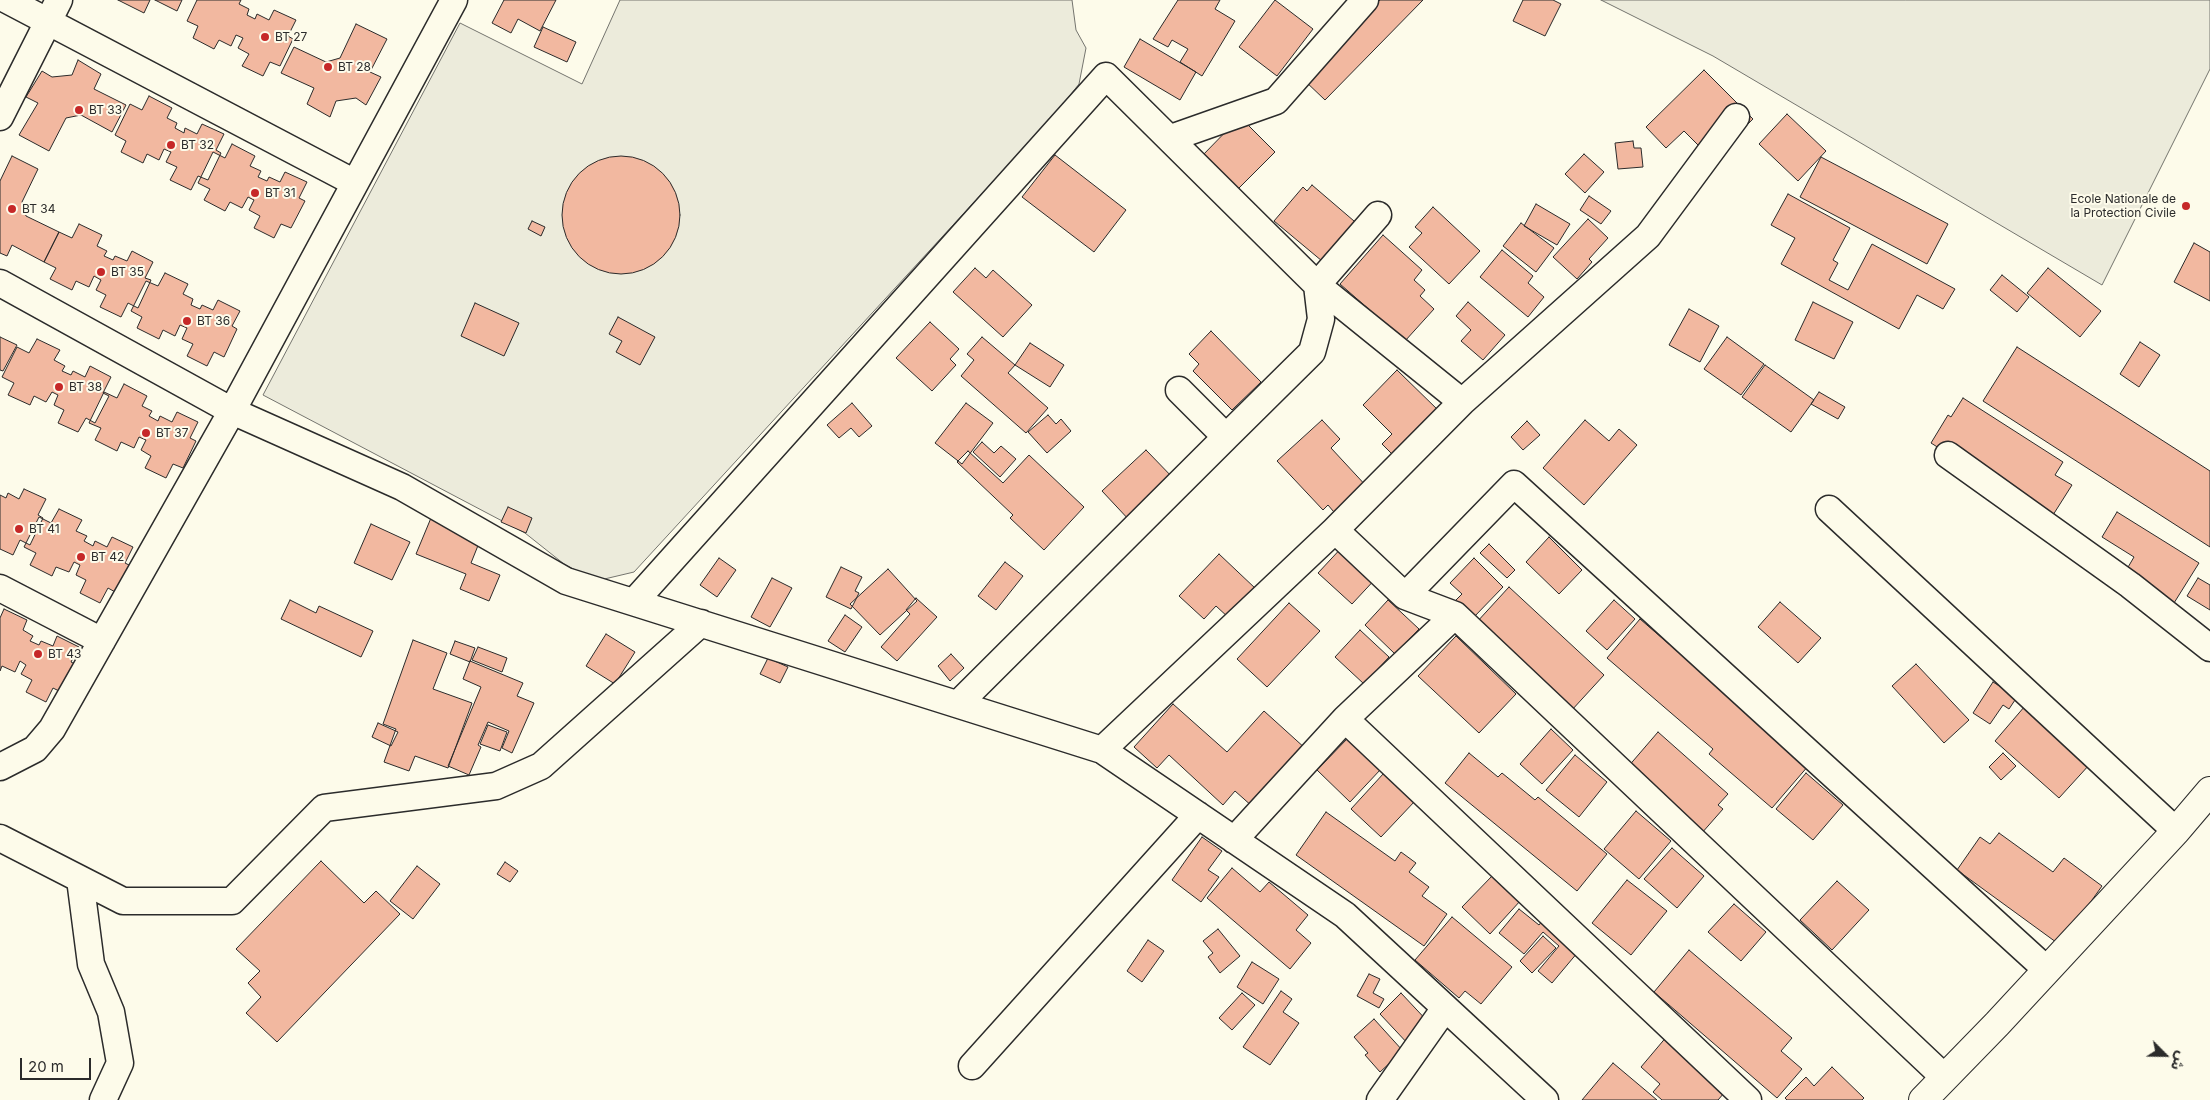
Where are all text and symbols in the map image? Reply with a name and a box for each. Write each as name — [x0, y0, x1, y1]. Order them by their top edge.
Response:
place label: BT 27 — [275, 30, 307, 44]
marker: BT 27 — [259, 31, 271, 43]
place label: BT 28 — [338, 60, 371, 74]
marker: BT 28 — [322, 61, 334, 73]
place label: BT 33 — [89, 103, 122, 117]
marker: BT 33 — [73, 104, 85, 116]
place label: BT 32 — [181, 138, 214, 152]
marker: BT 32 — [165, 139, 177, 151]
place label: BT 31 — [265, 186, 296, 200]
marker: BT 31 — [249, 187, 261, 199]
place label: Ecole Nationale de la Protection Civile — [2070, 192, 2176, 220]
marker: Ecole Nationale de la Protection Civile — [2180, 200, 2192, 212]
place label: BT 34 — [22, 202, 55, 216]
marker: BT 34 — [6, 203, 18, 215]
place label: BT 35 — [111, 265, 144, 279]
marker: BT 35 — [95, 266, 107, 278]
place label: BT 36 — [197, 314, 230, 328]
marker: BT 36 — [181, 315, 193, 327]
place label: BT 38 — [69, 380, 102, 394]
marker: BT 38 — [53, 381, 65, 393]
place label: BT 37 — [156, 426, 188, 440]
marker: BT 37 — [140, 427, 152, 439]
place label: BT 41 — [29, 522, 60, 536]
marker: BT 41 — [13, 523, 25, 535]
place label: BT 42 — [91, 550, 124, 564]
marker: BT 42 — [75, 551, 87, 563]
place label: BT 43 — [48, 647, 81, 661]
marker: BT 43 — [32, 648, 44, 660]
north arrow — [2140, 1030, 2190, 1080]
scale bar — [22, 1048, 94, 1080]
text: ش — [2168, 1049, 2191, 1073]
text: 20 m — [28, 1057, 64, 1076]

